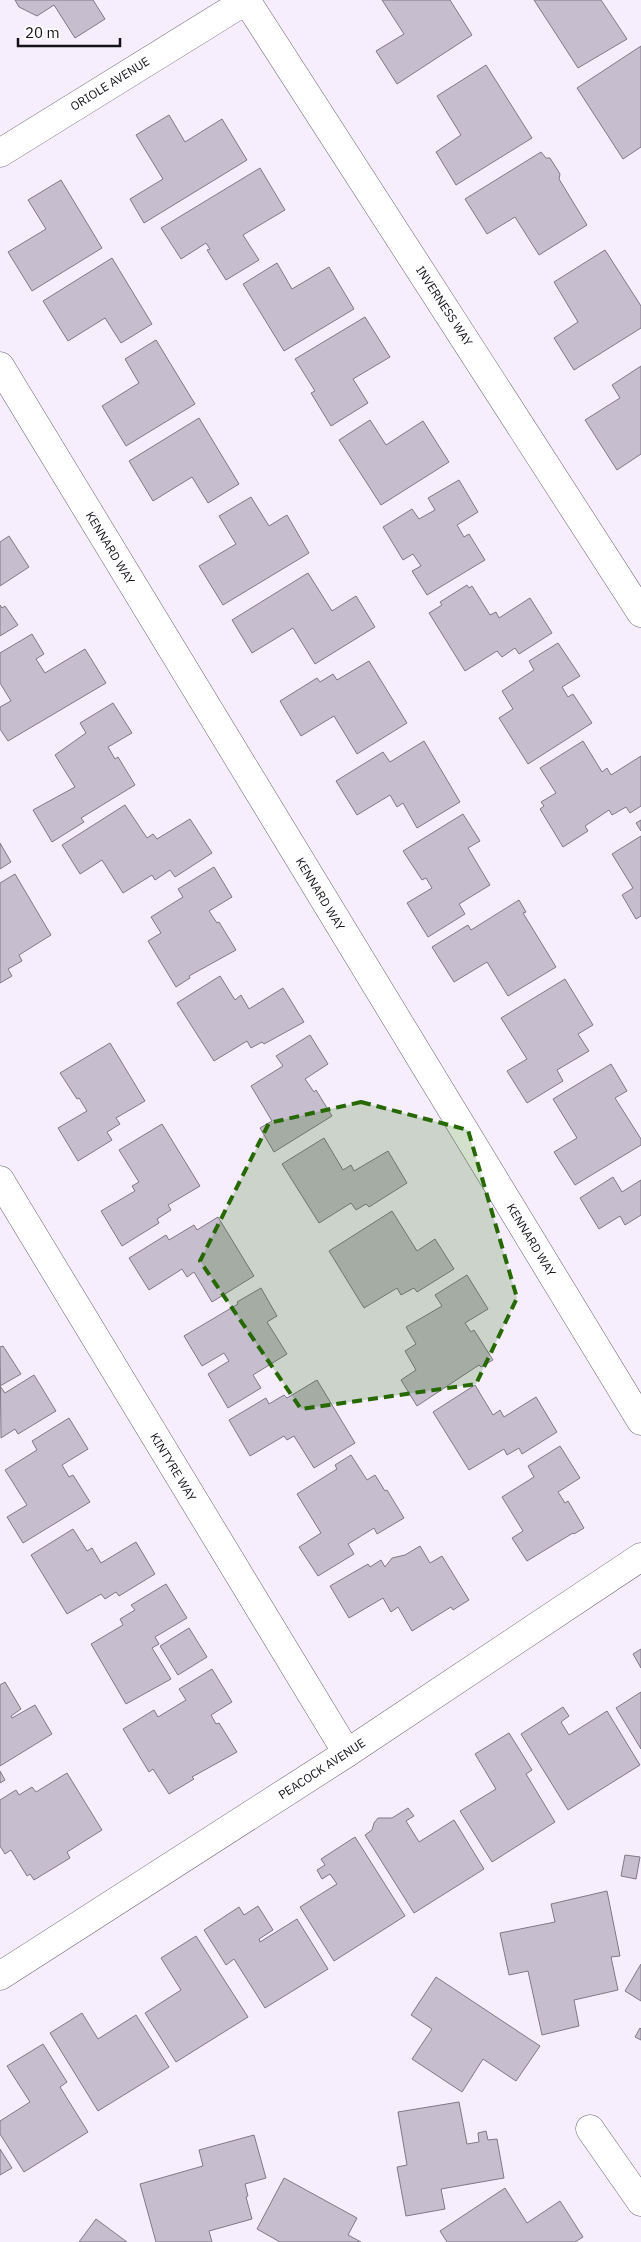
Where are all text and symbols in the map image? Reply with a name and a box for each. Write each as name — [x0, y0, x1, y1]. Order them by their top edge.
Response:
scale bar — [18, 15, 120, 47]
text: 20 m — [25, 23, 60, 42]
street label: ORIOLE AVENUE — [67, 53, 152, 114]
street label: INVERNESS WAY — [413, 263, 476, 348]
street label: KENNARD WAY — [83, 508, 138, 587]
street label: KENNARD WAY — [293, 854, 348, 933]
street label: KENNARD WAY — [504, 1200, 559, 1279]
street label: KINTYRE WAY — [147, 1430, 200, 1504]
street label: PEACOCK AVENUE — [275, 1735, 368, 1802]

